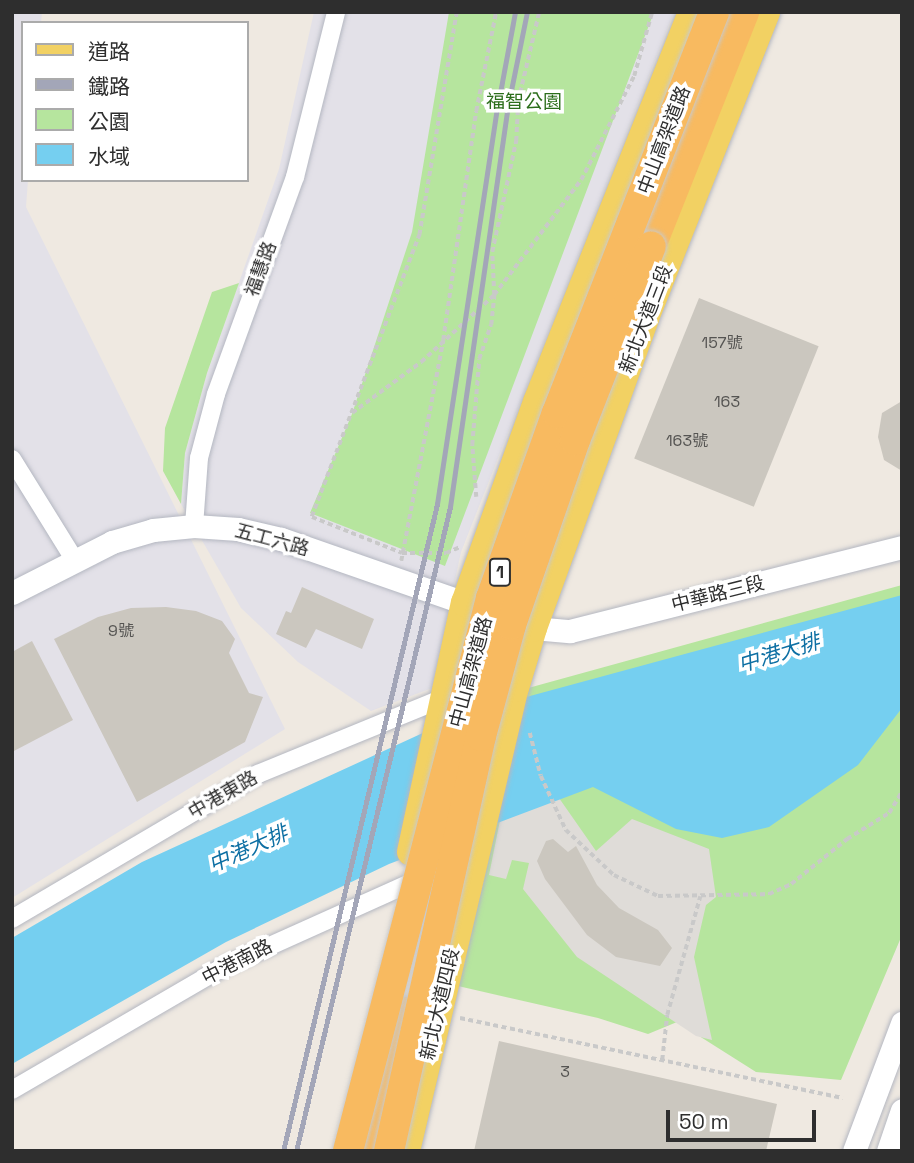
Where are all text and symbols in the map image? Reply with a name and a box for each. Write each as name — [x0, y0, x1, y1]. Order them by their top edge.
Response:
legend — [21, 21, 248, 182]
text: 道路 — [88, 38, 130, 65]
text: 鐵路 — [88, 73, 130, 100]
street label: 中山高架道路 — [633, 83, 695, 197]
park label: 福智公園 — [486, 91, 562, 113]
text: 公園 — [88, 108, 130, 135]
text: 水域 — [88, 143, 130, 170]
street label: 福慧路 — [241, 238, 281, 300]
street label: 新北大道三段 — [615, 262, 677, 376]
house number: 157號 — [701, 333, 743, 353]
house number: 163 — [714, 392, 740, 412]
house number: 163號 — [666, 431, 708, 451]
street label: 五工六路 — [232, 519, 312, 561]
road number: 1 — [488, 558, 512, 586]
street label: 中華路三段 — [669, 571, 767, 617]
street label: 中山高架道路 — [445, 614, 497, 730]
house number: 9號 — [108, 621, 134, 641]
water label: 中港大排 — [735, 629, 823, 677]
street label: 中港東路 — [184, 766, 262, 824]
water label: 中港大排 — [205, 820, 291, 878]
street label: 中港南路 — [198, 935, 276, 989]
street label: 新北大道四段 — [416, 946, 464, 1062]
house number: 3 — [560, 1062, 570, 1082]
scale bar — [669, 1096, 820, 1140]
text: 50 m — [679, 1108, 729, 1135]

